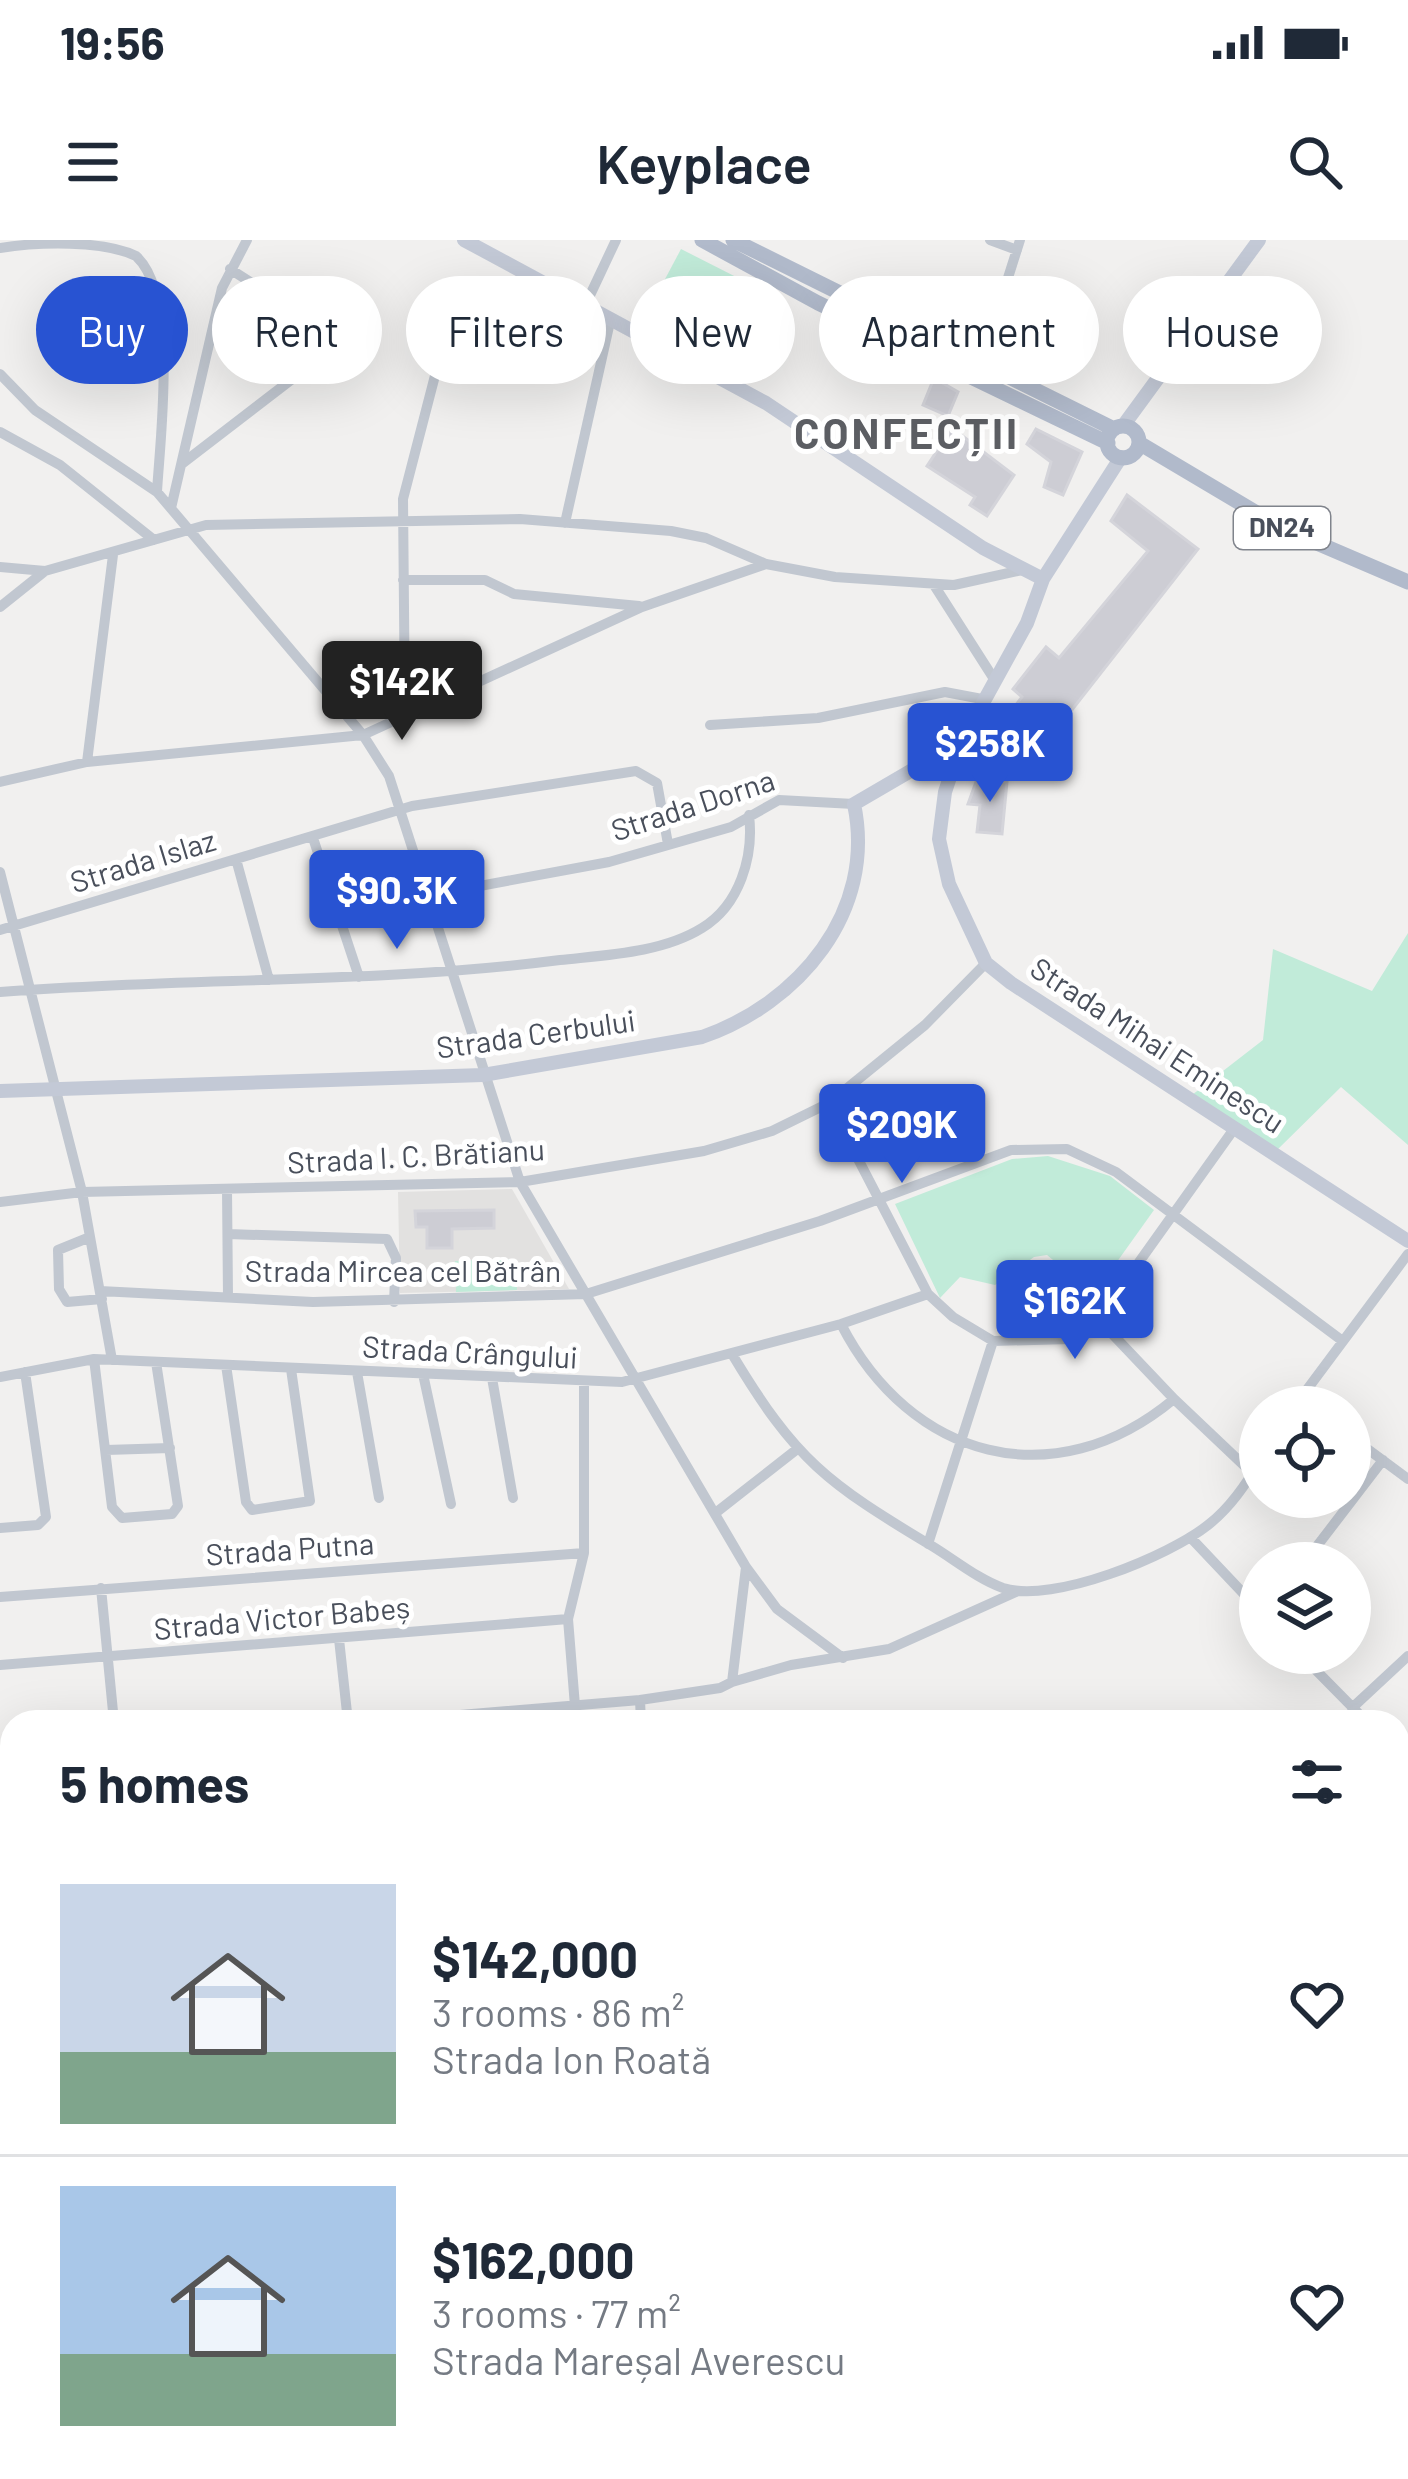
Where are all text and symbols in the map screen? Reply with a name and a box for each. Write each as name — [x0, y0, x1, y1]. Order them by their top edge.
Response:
text: 19:56 — [60, 15, 165, 69]
icon: menu — [60, 129, 126, 195]
icon: search — [1282, 129, 1348, 195]
text: Keyplace — [596, 130, 812, 195]
chip: Buy — [36, 276, 188, 384]
chip: Rent — [212, 276, 382, 384]
chip: Filters — [406, 276, 606, 384]
chip: New — [630, 276, 795, 384]
chip: Apartment — [819, 276, 1099, 384]
chip: House — [1123, 276, 1322, 384]
district label: CONFECȚII — [794, 407, 1020, 457]
road number: DN24 — [1234, 507, 1330, 549]
pin: $142K — [318, 641, 486, 743]
text: $142K — [349, 656, 455, 703]
pin: $258K — [906, 703, 1074, 805]
text: $258K — [935, 718, 1045, 765]
street label: Strada Dorna — [606, 761, 779, 847]
street label: Strada Islaz — [65, 821, 219, 899]
pin: $90.3K — [299, 850, 495, 952]
text: $90.3K — [336, 865, 458, 912]
street label: Strada Mihai Eminescu — [1025, 949, 1292, 1140]
street label: Strada Cerbului — [434, 1001, 638, 1065]
pin: $209K — [818, 1084, 986, 1186]
text: $209K — [846, 1099, 958, 1146]
street label: Strada I. C. Brătianu — [286, 1130, 546, 1180]
street label: Strada Mircea cel Bătrân — [245, 1252, 561, 1288]
pin: $162K — [991, 1260, 1159, 1362]
text: $162K — [1023, 1275, 1127, 1322]
street label: Strada Crângului — [361, 1327, 579, 1375]
map controls — [1239, 1386, 1371, 1674]
button: locate — [1239, 1386, 1371, 1518]
street label: Strada Putna — [205, 1524, 375, 1572]
button: layers — [1239, 1542, 1371, 1674]
street label: Strada Victor Babeș — [152, 1588, 412, 1646]
icon: filters — [1284, 1749, 1350, 1815]
text: 5 homes — [60, 1752, 249, 1813]
text: $142,000 — [432, 1927, 638, 1988]
icon: home — [156, 1932, 300, 2076]
icon: heart — [1284, 1971, 1350, 2037]
text: 3 rooms · 86 m² — [432, 1988, 684, 2035]
text: Strada Ion Roată — [432, 2035, 711, 2082]
text: $162,000 — [432, 2228, 635, 2289]
icon: home — [156, 2234, 300, 2378]
icon: heart — [1284, 2273, 1350, 2339]
text: 3 rooms · 77 m² — [432, 2289, 681, 2336]
text: Strada Mareșal Averescu — [432, 2336, 845, 2383]

